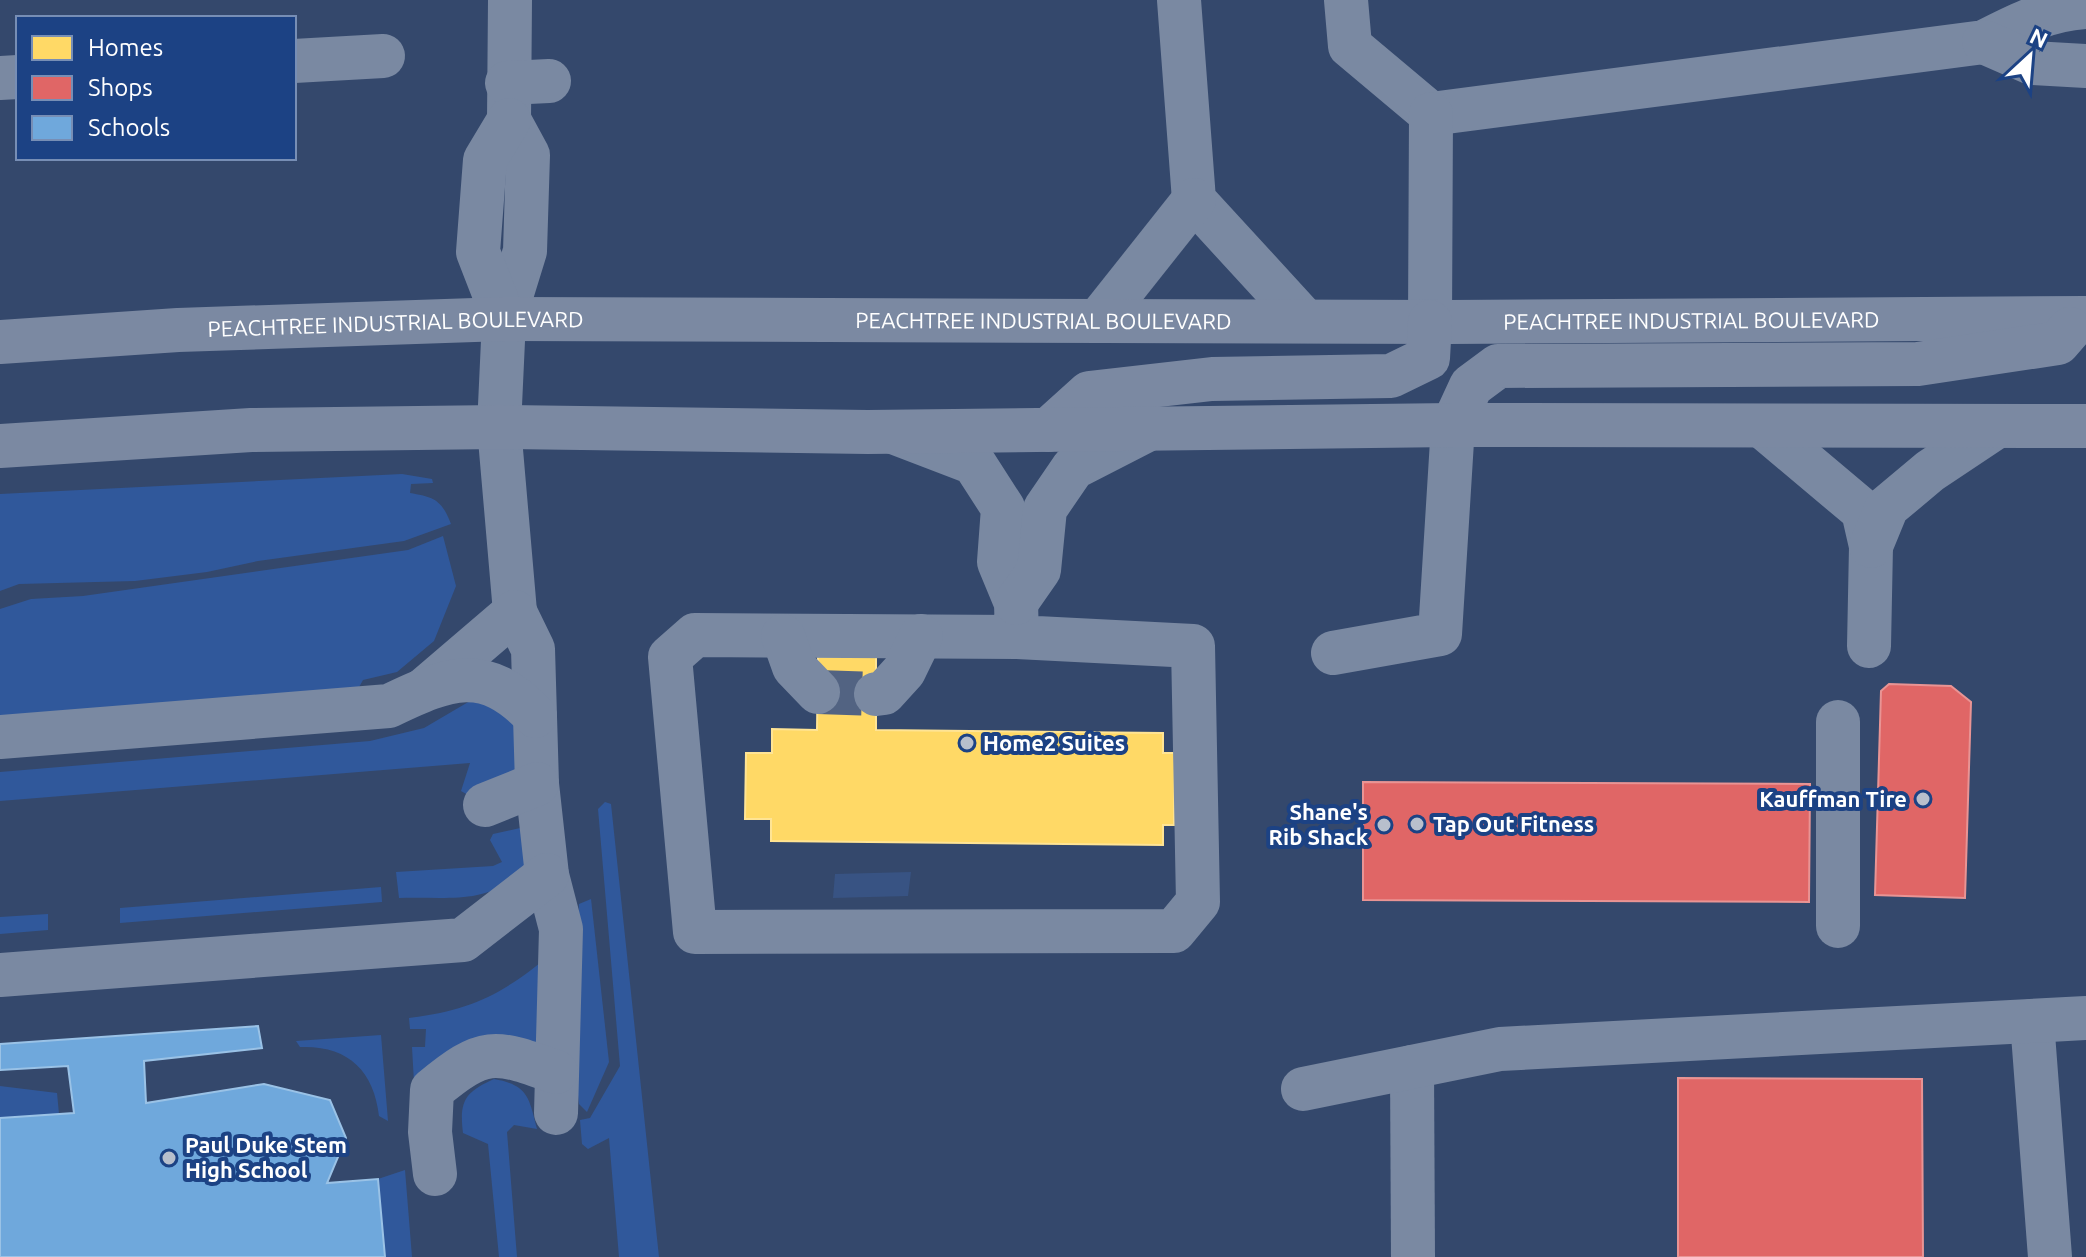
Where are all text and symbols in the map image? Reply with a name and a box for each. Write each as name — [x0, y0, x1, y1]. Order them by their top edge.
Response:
legend — [16, 16, 296, 160]
north arrow — [1990, 16, 2070, 96]
text: N — [2026, 23, 2052, 52]
text: Homes — [88, 34, 163, 61]
text: Shops — [88, 74, 153, 101]
text: Schools — [88, 114, 170, 141]
street label: PEACHTREE INDUSTRIAL BOULEVARD — [207, 306, 584, 341]
street label: PEACHTREE INDUSTRIAL BOULEVARD — [1503, 306, 1880, 334]
street label: PEACHTREE INDUSTRIAL BOULEVARD — [855, 307, 1232, 333]
place label: Home2 Suites — [983, 730, 1125, 755]
marker: Home2 Suites — [958, 734, 976, 752]
place label: Kauffman Tire — [1759, 786, 1907, 811]
marker: Kauffman Tire — [1914, 790, 1932, 808]
place label: Shane's Rib Shack — [1269, 799, 1369, 849]
place label: Tap Out Fitness — [1433, 811, 1594, 836]
marker: Tap Out Fitness — [1408, 815, 1426, 833]
marker: Shane's Rib Shack — [1375, 816, 1393, 834]
place label: Paul Duke Stem High School — [185, 1132, 347, 1182]
marker: Paul Duke Stem High School — [160, 1149, 178, 1167]

